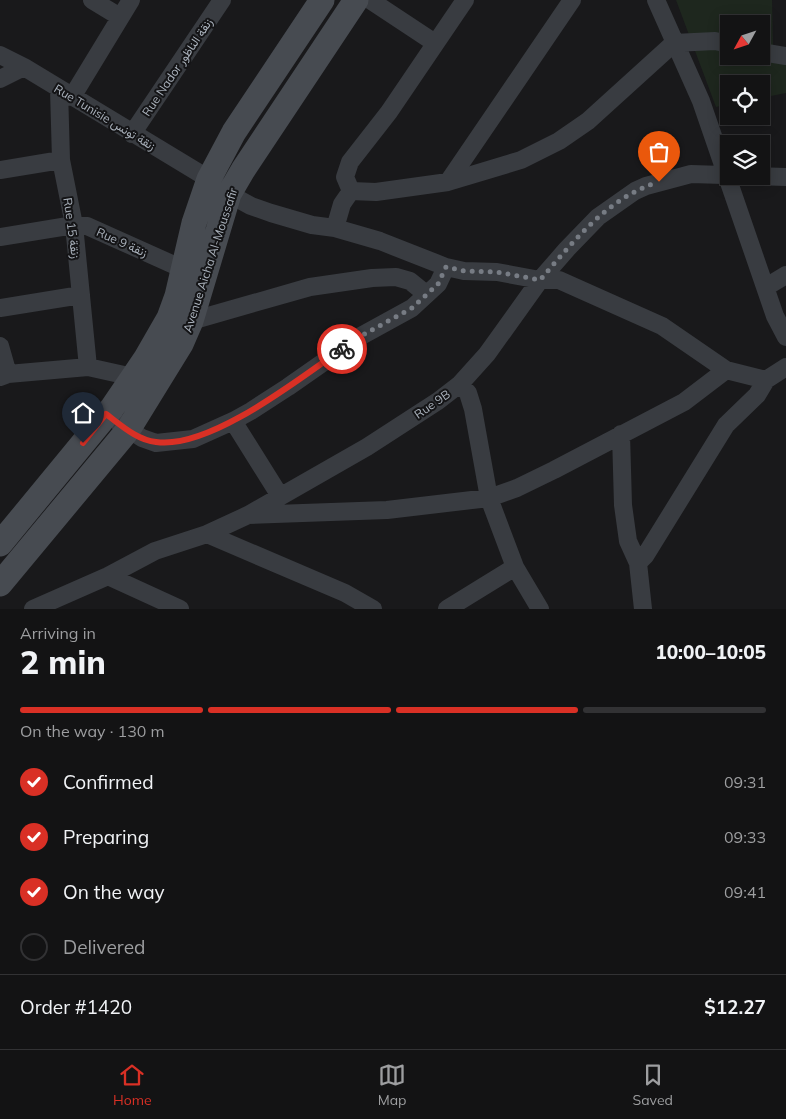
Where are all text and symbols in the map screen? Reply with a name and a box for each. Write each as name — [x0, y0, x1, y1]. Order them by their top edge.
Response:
street label: Rue Nador زنقة الناظور — [139, 15, 216, 120]
north arrow — [720, 15, 770, 65]
map controls — [720, 15, 770, 185]
button: locate — [720, 75, 770, 125]
street label: Rue Tunisie زنقة تونس — [51, 81, 159, 154]
pin — [638, 131, 680, 182]
button: layers — [720, 135, 770, 185]
icon: bag — [645, 138, 673, 166]
street label: Avenue Aicha Al-Moussafir — [180, 185, 241, 334]
street label: Rue 15 زنقة — [59, 197, 84, 260]
street label: Rue 9 زنقة — [94, 224, 150, 261]
courier — [317, 324, 367, 374]
icon: bike — [328, 335, 356, 363]
street label: Rue 9B — [411, 386, 453, 422]
pin — [62, 392, 104, 443]
icon: home — [69, 399, 97, 427]
text: Arriving in — [20, 623, 96, 643]
text: 10:00–10:05 — [655, 640, 766, 664]
text: 2 min — [20, 642, 106, 682]
text: On the way · 130 m — [20, 721, 165, 741]
icon: check — [20, 768, 48, 796]
text: Confirmed — [63, 770, 154, 794]
text: 09:31 — [724, 772, 766, 792]
icon: check — [20, 823, 48, 851]
text: Preparing — [63, 825, 149, 849]
text: 09:33 — [724, 827, 766, 847]
icon: check — [20, 878, 48, 906]
text: On the way — [63, 880, 165, 904]
text: 09:41 — [724, 882, 766, 902]
text: Delivered — [63, 935, 145, 959]
text: Order #1420 — [20, 995, 132, 1019]
text: $12.27 — [704, 995, 766, 1019]
tab: Home — [113, 1061, 152, 1109]
tab: Map — [378, 1061, 407, 1109]
tab: Saved — [633, 1061, 673, 1109]

